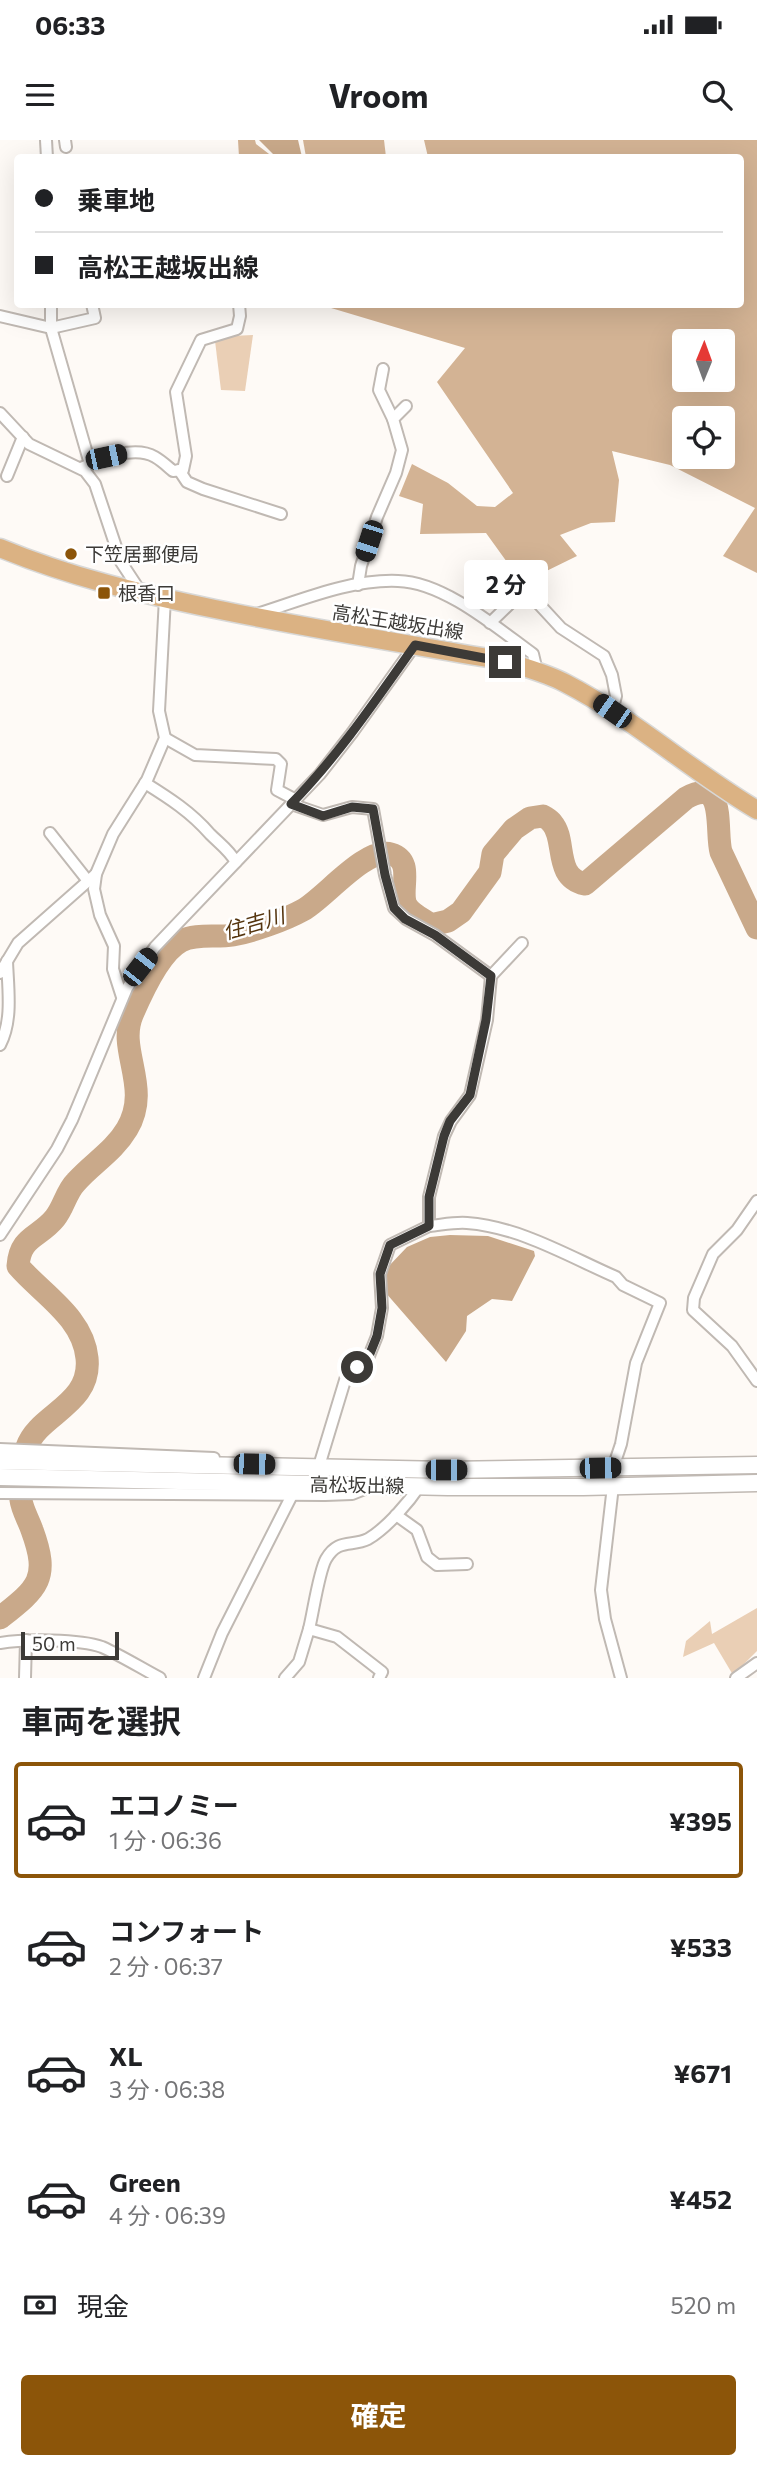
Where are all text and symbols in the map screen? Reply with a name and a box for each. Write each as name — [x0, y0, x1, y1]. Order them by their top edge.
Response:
text: 06:33 — [35, 9, 105, 40]
text: Vroom — [328, 75, 429, 115]
icon: menu — [21, 76, 59, 114]
icon: search — [698, 76, 736, 114]
text: 乗車地 — [77, 184, 155, 215]
text: 高松王越坂出線 — [77, 251, 259, 282]
north arrow — [672, 329, 735, 392]
map controls — [672, 329, 735, 469]
button: locate — [672, 406, 735, 469]
car — [84, 442, 129, 472]
car — [353, 518, 386, 564]
place label: 下笠居郵便局 — [85, 542, 199, 565]
marker: 下笠居郵便局 — [63, 546, 79, 562]
callout: 2 分 — [463, 560, 547, 610]
text: 2 分 — [486, 570, 526, 598]
place label: 根香口 — [118, 581, 175, 604]
marker: 根香口 — [96, 585, 112, 601]
street label: 高松王越坂出線 — [331, 600, 466, 643]
route end — [489, 646, 521, 678]
car — [589, 690, 636, 732]
water label: 住吉川 — [220, 901, 289, 943]
car — [119, 944, 162, 990]
route start — [341, 1351, 373, 1383]
car — [233, 1453, 276, 1475]
car — [579, 1457, 622, 1479]
car — [426, 1460, 468, 1481]
street label: 高松坂出線 — [309, 1472, 405, 1497]
scale bar — [21, 1629, 119, 1661]
text: 50 m — [32, 1632, 76, 1655]
text: 車両を選択 — [21, 1700, 181, 1740]
icon: car — [25, 1789, 88, 1852]
text: エコノミー — [109, 1789, 239, 1820]
text: ¥395 — [669, 1805, 732, 1836]
text: 1 分 · 06:36 — [109, 1826, 222, 1854]
icon: car — [25, 1915, 88, 1978]
text: コンフォート — [109, 1915, 264, 1946]
text: ¥533 — [670, 1931, 732, 1962]
text: 2 分 · 06:37 — [109, 1952, 223, 1980]
text: XL — [109, 2040, 143, 2071]
icon: car — [25, 2041, 88, 2104]
text: ¥671 — [674, 2057, 732, 2088]
text: 3 分 · 06:38 — [109, 2075, 225, 2103]
text: Green — [109, 2166, 181, 2197]
icon: car — [25, 2167, 88, 2230]
text: ¥452 — [669, 2183, 732, 2214]
text: 4 分 · 06:39 — [109, 2201, 226, 2229]
icon: cash — [21, 2286, 59, 2324]
text: 現金 — [77, 2290, 129, 2321]
text: 520 m — [671, 2291, 736, 2319]
button: 確定 — [21, 2375, 736, 2455]

